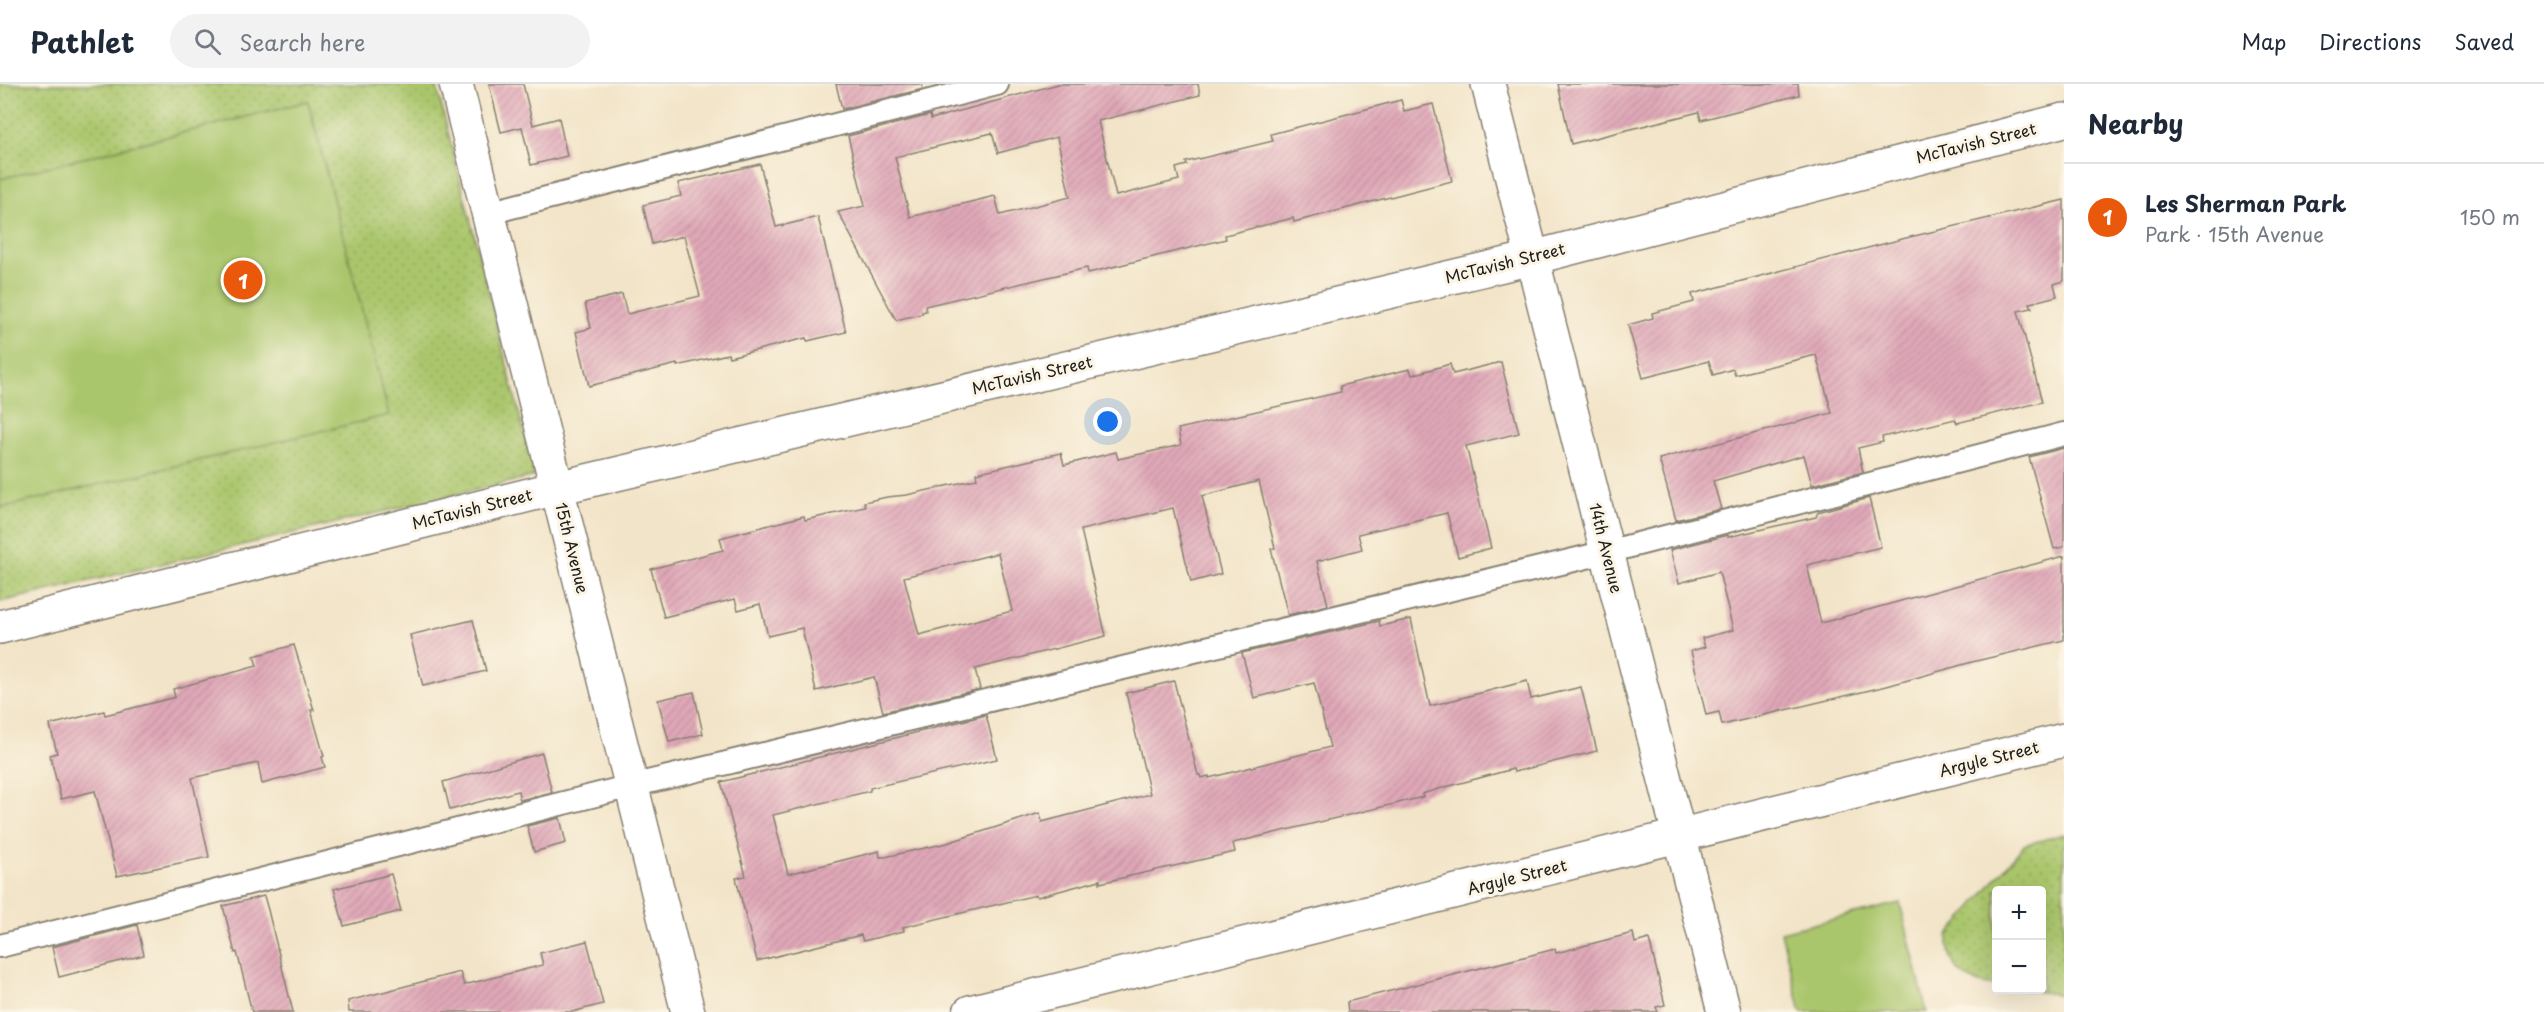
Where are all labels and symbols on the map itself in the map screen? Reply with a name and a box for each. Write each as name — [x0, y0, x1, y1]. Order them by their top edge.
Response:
street label: McTavish Street — [1913, 115, 2039, 169]
street label: McTavish Street — [1442, 235, 1568, 289]
pin: 1 — [224, 258, 262, 302]
street label: McTavish Street — [969, 348, 1095, 400]
your location — [1093, 407, 1122, 436]
street label: McTavish Street — [409, 481, 535, 535]
street label: 15th Avenue — [550, 500, 596, 596]
street label: 14th Avenue — [1584, 500, 1630, 596]
street label: Argyle Street — [1936, 734, 2042, 782]
street label: Argyle Street — [1464, 852, 1570, 900]

